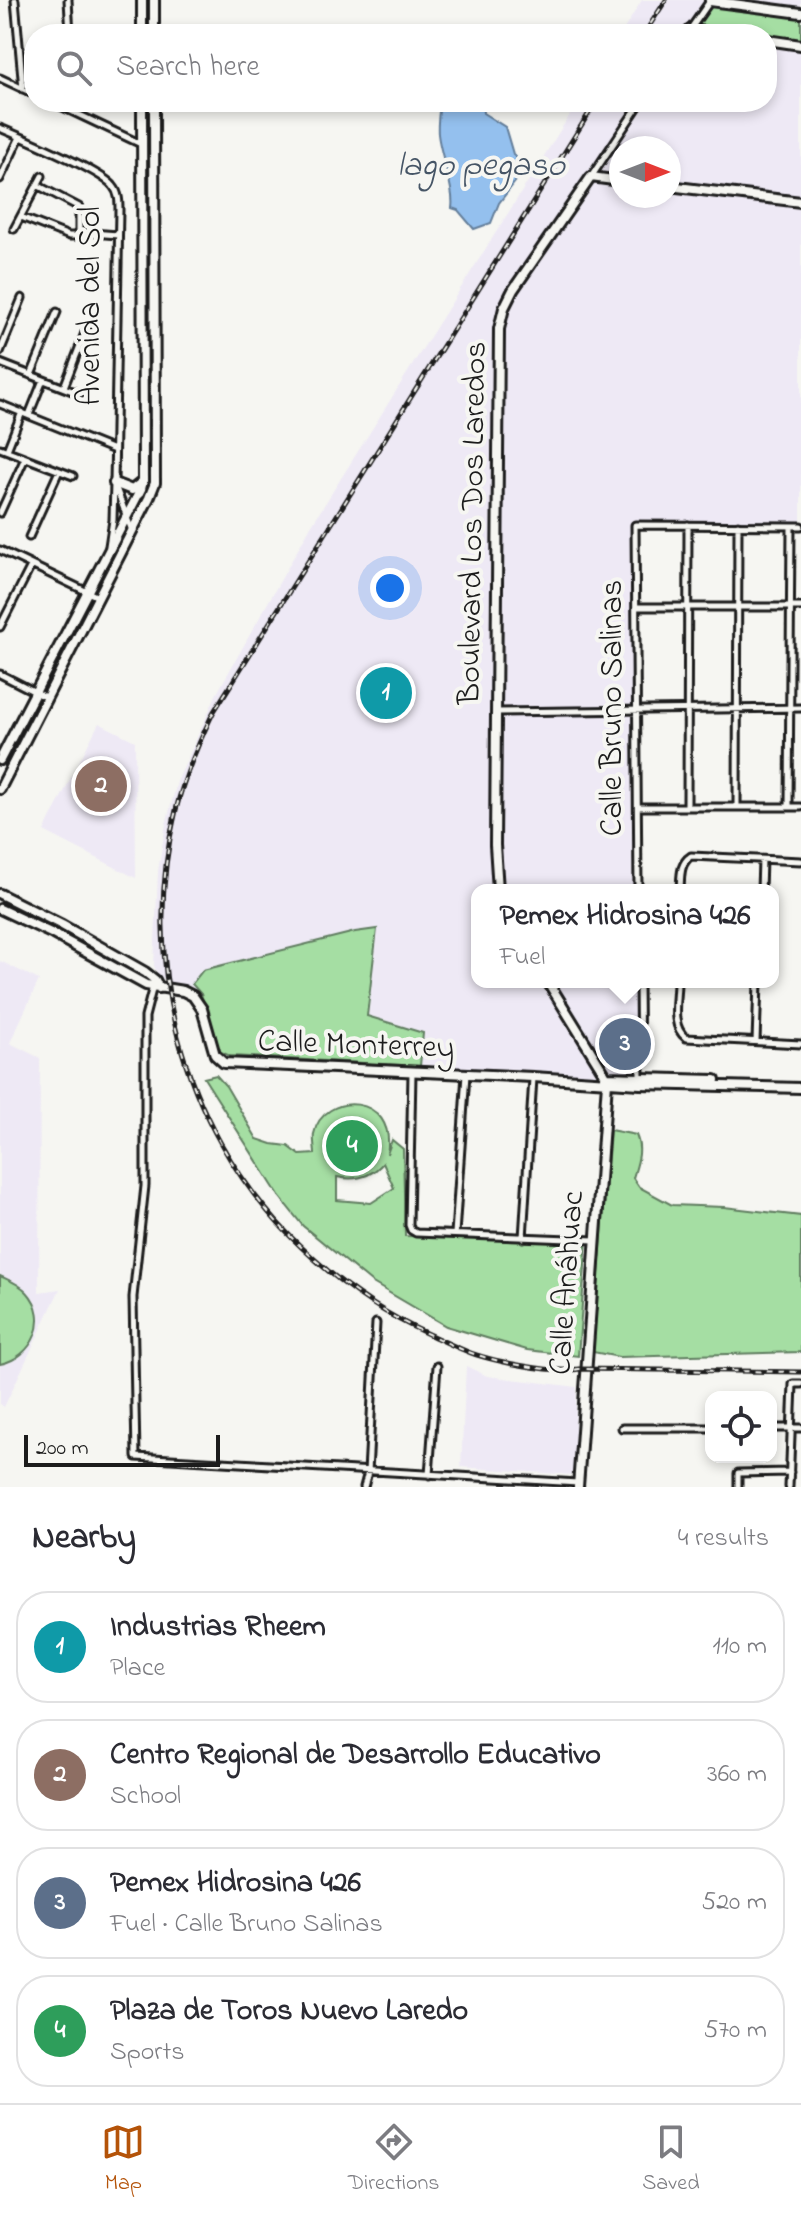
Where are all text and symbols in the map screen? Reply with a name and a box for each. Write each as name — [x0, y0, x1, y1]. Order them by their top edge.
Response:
search box — [24, 24, 777, 112]
icon: search — [52, 46, 96, 90]
text: Search here — [116, 46, 260, 90]
north arrow — [609, 136, 681, 208]
water label: lago pegaso — [397, 142, 566, 192]
street label: Avenida del Sol — [68, 206, 115, 406]
street label: Boulevard Los Dos Laredos — [447, 341, 501, 706]
your location — [370, 568, 410, 608]
street label: Calle Bruno Salinas — [590, 580, 637, 836]
pin: 1 — [360, 663, 412, 723]
pin: 2 — [75, 756, 127, 816]
popup — [471, 884, 779, 988]
text: Pemex Hidrosina 426 — [500, 895, 750, 939]
text: Fuel — [500, 939, 545, 977]
pin: 3 — [599, 1014, 651, 1074]
street label: Calle Monterrey — [257, 1019, 455, 1073]
pin: 4 — [326, 1116, 378, 1176]
street label: Calle Anáhuac — [538, 1189, 598, 1377]
map controls — [705, 1391, 777, 1463]
button: locate — [705, 1391, 777, 1463]
scale bar — [24, 1431, 220, 1467]
text: 200 m — [36, 1433, 89, 1465]
text: Nearby — [32, 1514, 136, 1564]
text: 4 results — [678, 1520, 769, 1558]
text: Industrias Rheem — [110, 1606, 326, 1650]
text: 1 — [56, 1628, 64, 1666]
text: 110 m — [713, 1628, 767, 1666]
text: Place — [110, 1650, 165, 1688]
text: Centro Regional de Desarrollo Educativo — [110, 1734, 601, 1778]
text: 2 — [54, 1756, 66, 1794]
text: 360 m — [707, 1756, 767, 1794]
text: School — [110, 1778, 181, 1816]
text: Pemex Hidrosina 426 — [110, 1862, 361, 1906]
text: 3 — [55, 1884, 65, 1922]
text: 520 m — [701, 1884, 767, 1922]
text: Fuel · Calle Bruno Salinas — [110, 1906, 383, 1944]
text: Plaza de Toros Nuevo Laredo — [110, 1990, 468, 2034]
text: 4 — [55, 2012, 65, 2050]
text: 570 m — [704, 2012, 767, 2050]
text: Sports — [110, 2034, 184, 2072]
tab: Map — [101, 2120, 145, 2200]
tab: Directions — [348, 2120, 439, 2200]
tab: Saved — [642, 2120, 700, 2200]

